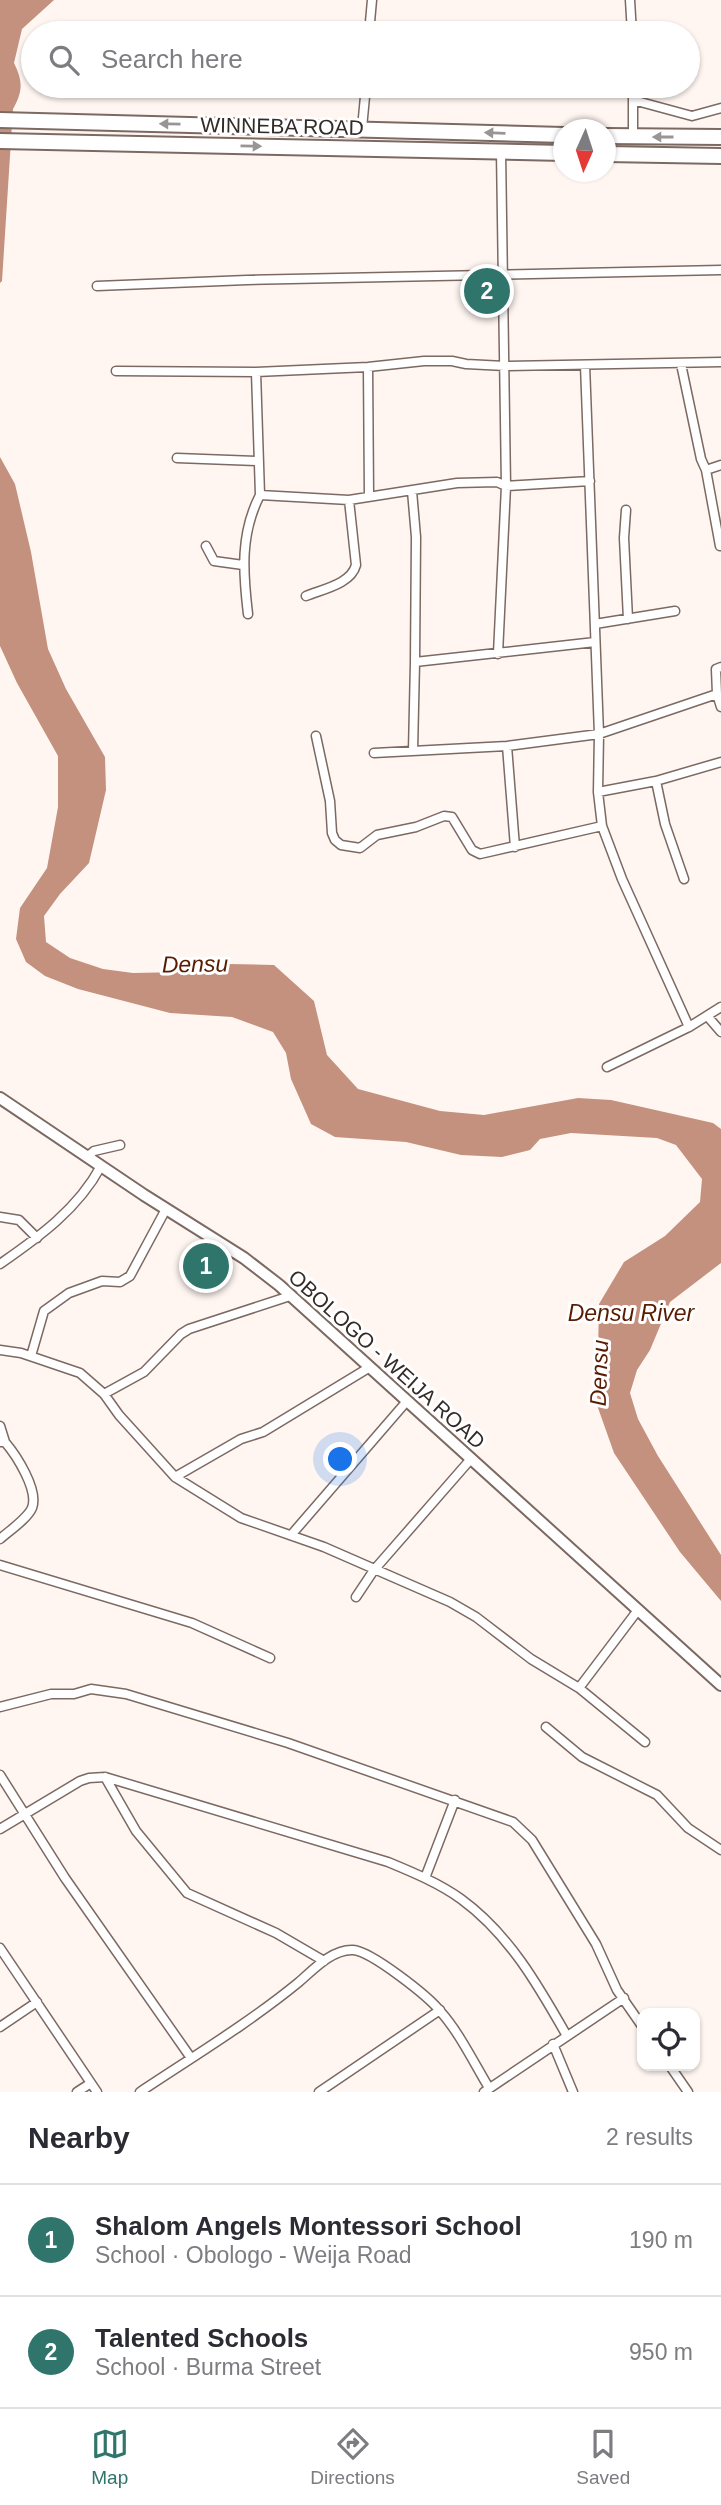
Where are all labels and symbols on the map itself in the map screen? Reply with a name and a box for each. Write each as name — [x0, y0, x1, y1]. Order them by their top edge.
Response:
street label: WINNEBA ROAD — [200, 113, 364, 139]
one-way arrow — [159, 119, 181, 130]
north arrow — [553, 119, 616, 182]
one-way arrow — [484, 127, 506, 138]
one-way arrow — [652, 131, 674, 143]
one-way arrow — [240, 140, 262, 152]
pin: 2 — [464, 265, 510, 317]
water label: Densu — [162, 950, 229, 978]
pin: 1 — [183, 1240, 229, 1292]
street label: OBOLOGO - WEIJA ROAD — [284, 1265, 490, 1453]
water label: Densu River — [568, 1300, 696, 1326]
water label: Densu — [585, 1339, 613, 1407]
your location — [323, 1442, 357, 1476]

